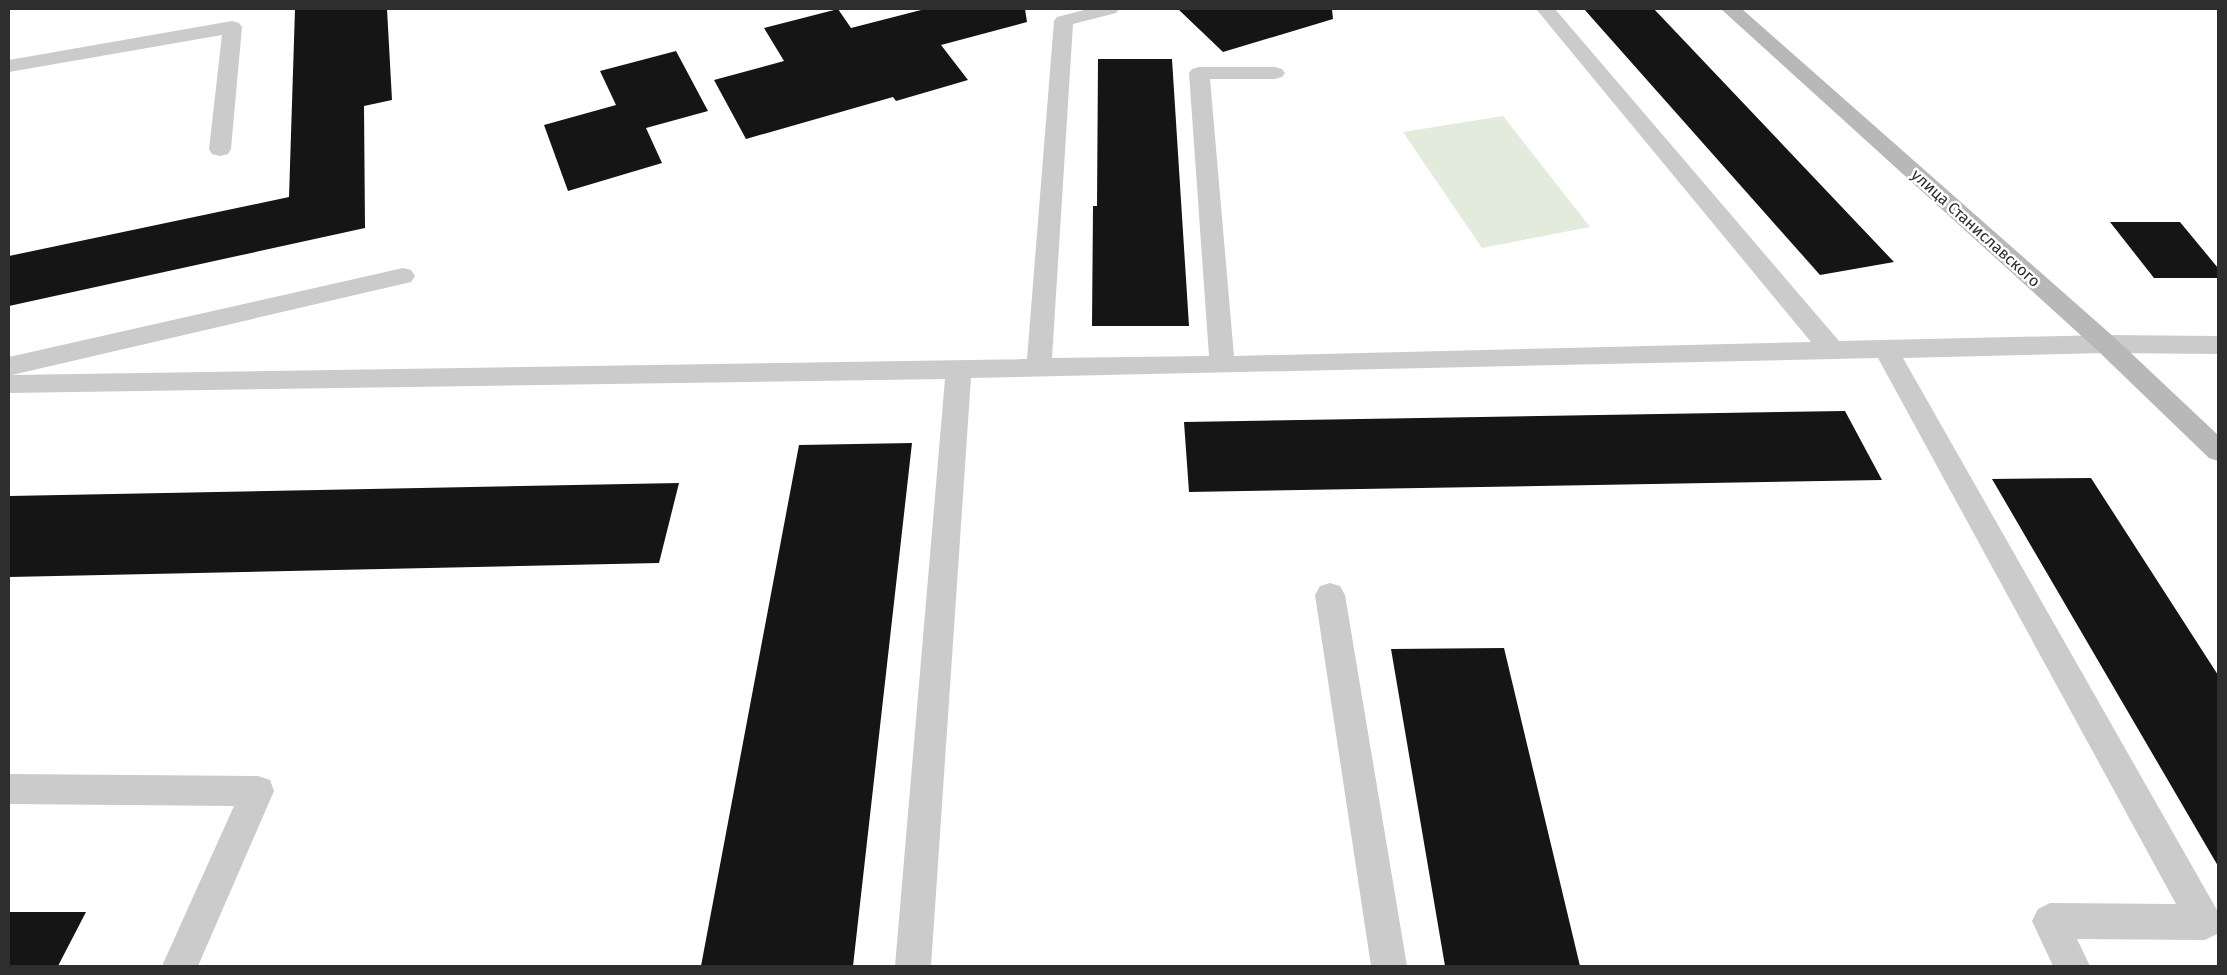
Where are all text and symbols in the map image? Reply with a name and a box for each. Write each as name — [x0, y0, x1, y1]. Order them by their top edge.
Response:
street label: улица Станиславского — [1908, 165, 2044, 291]

